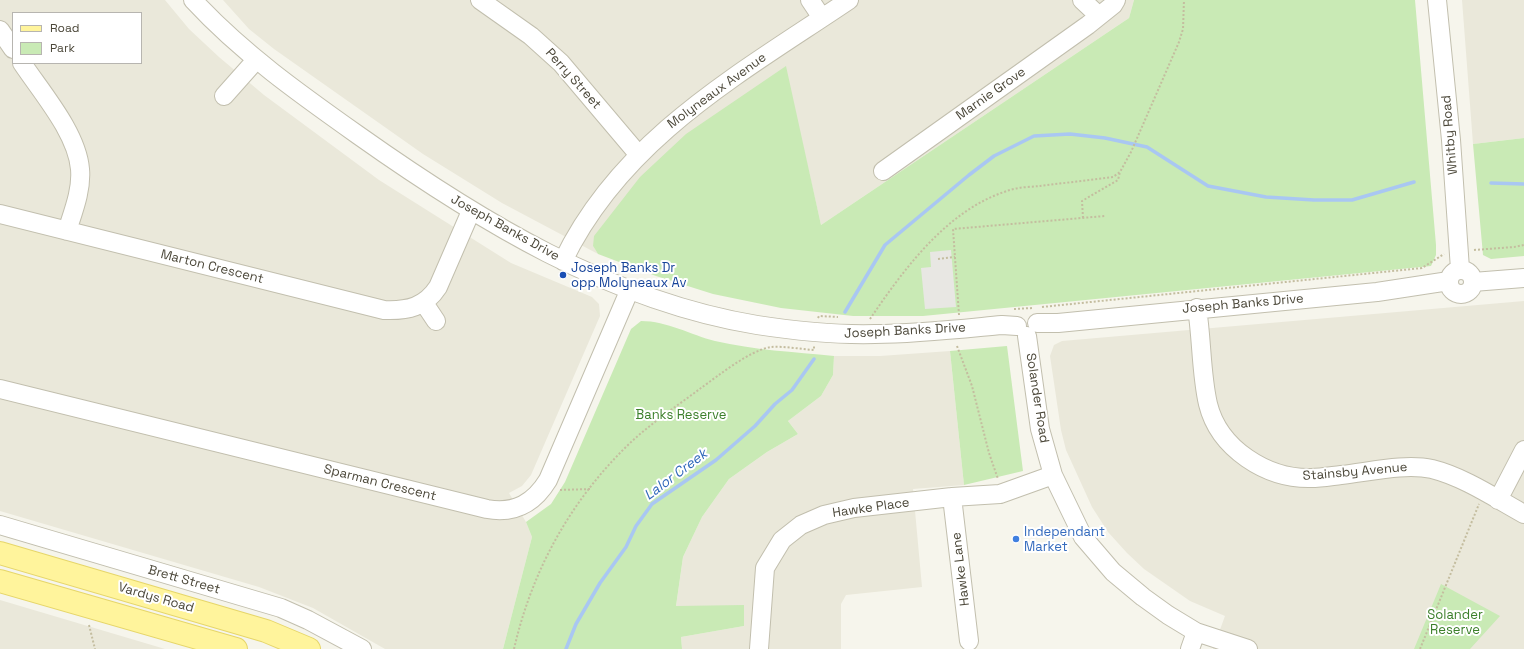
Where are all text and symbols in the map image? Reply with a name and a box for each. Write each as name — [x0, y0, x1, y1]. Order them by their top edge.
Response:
legend — [12, 12, 142, 64]
text: Road — [50, 20, 79, 36]
text: Park — [50, 40, 75, 56]
street label: Perry Street — [542, 45, 604, 113]
street label: Molyneaux Avenue — [665, 50, 769, 132]
street label: Marnie Grove — [953, 64, 1029, 124]
street label: Whitby Road — [1439, 94, 1461, 176]
street label: Joseph Banks Drive — [448, 192, 562, 264]
street label: Marton Crescent — [159, 247, 265, 287]
place label: Joseph Banks Dr opp Molyneaux Av — [571, 260, 686, 291]
marker: Joseph Banks Dr opp Molyneaux Av — [558, 270, 568, 280]
street label: Joseph Banks Drive — [1182, 291, 1304, 317]
street label: Joseph Banks Drive — [844, 320, 966, 342]
street label: Solander Road — [1022, 352, 1052, 444]
park label: Banks Reserve — [636, 407, 726, 423]
water label: Lalor Creek — [641, 446, 711, 504]
street label: Stainsby Avenue — [1302, 460, 1408, 484]
street label: Sparman Crescent — [322, 461, 438, 505]
street label: Hawke Place — [831, 495, 911, 521]
place label: Independant Market — [1024, 524, 1105, 555]
street label: Hawke Lane — [949, 531, 973, 607]
marker: Independant Market — [1011, 534, 1021, 544]
street label: Brett Street — [146, 562, 222, 598]
street label: Vardys Road — [116, 580, 196, 616]
park label: Solander Reserve — [1427, 607, 1483, 638]

